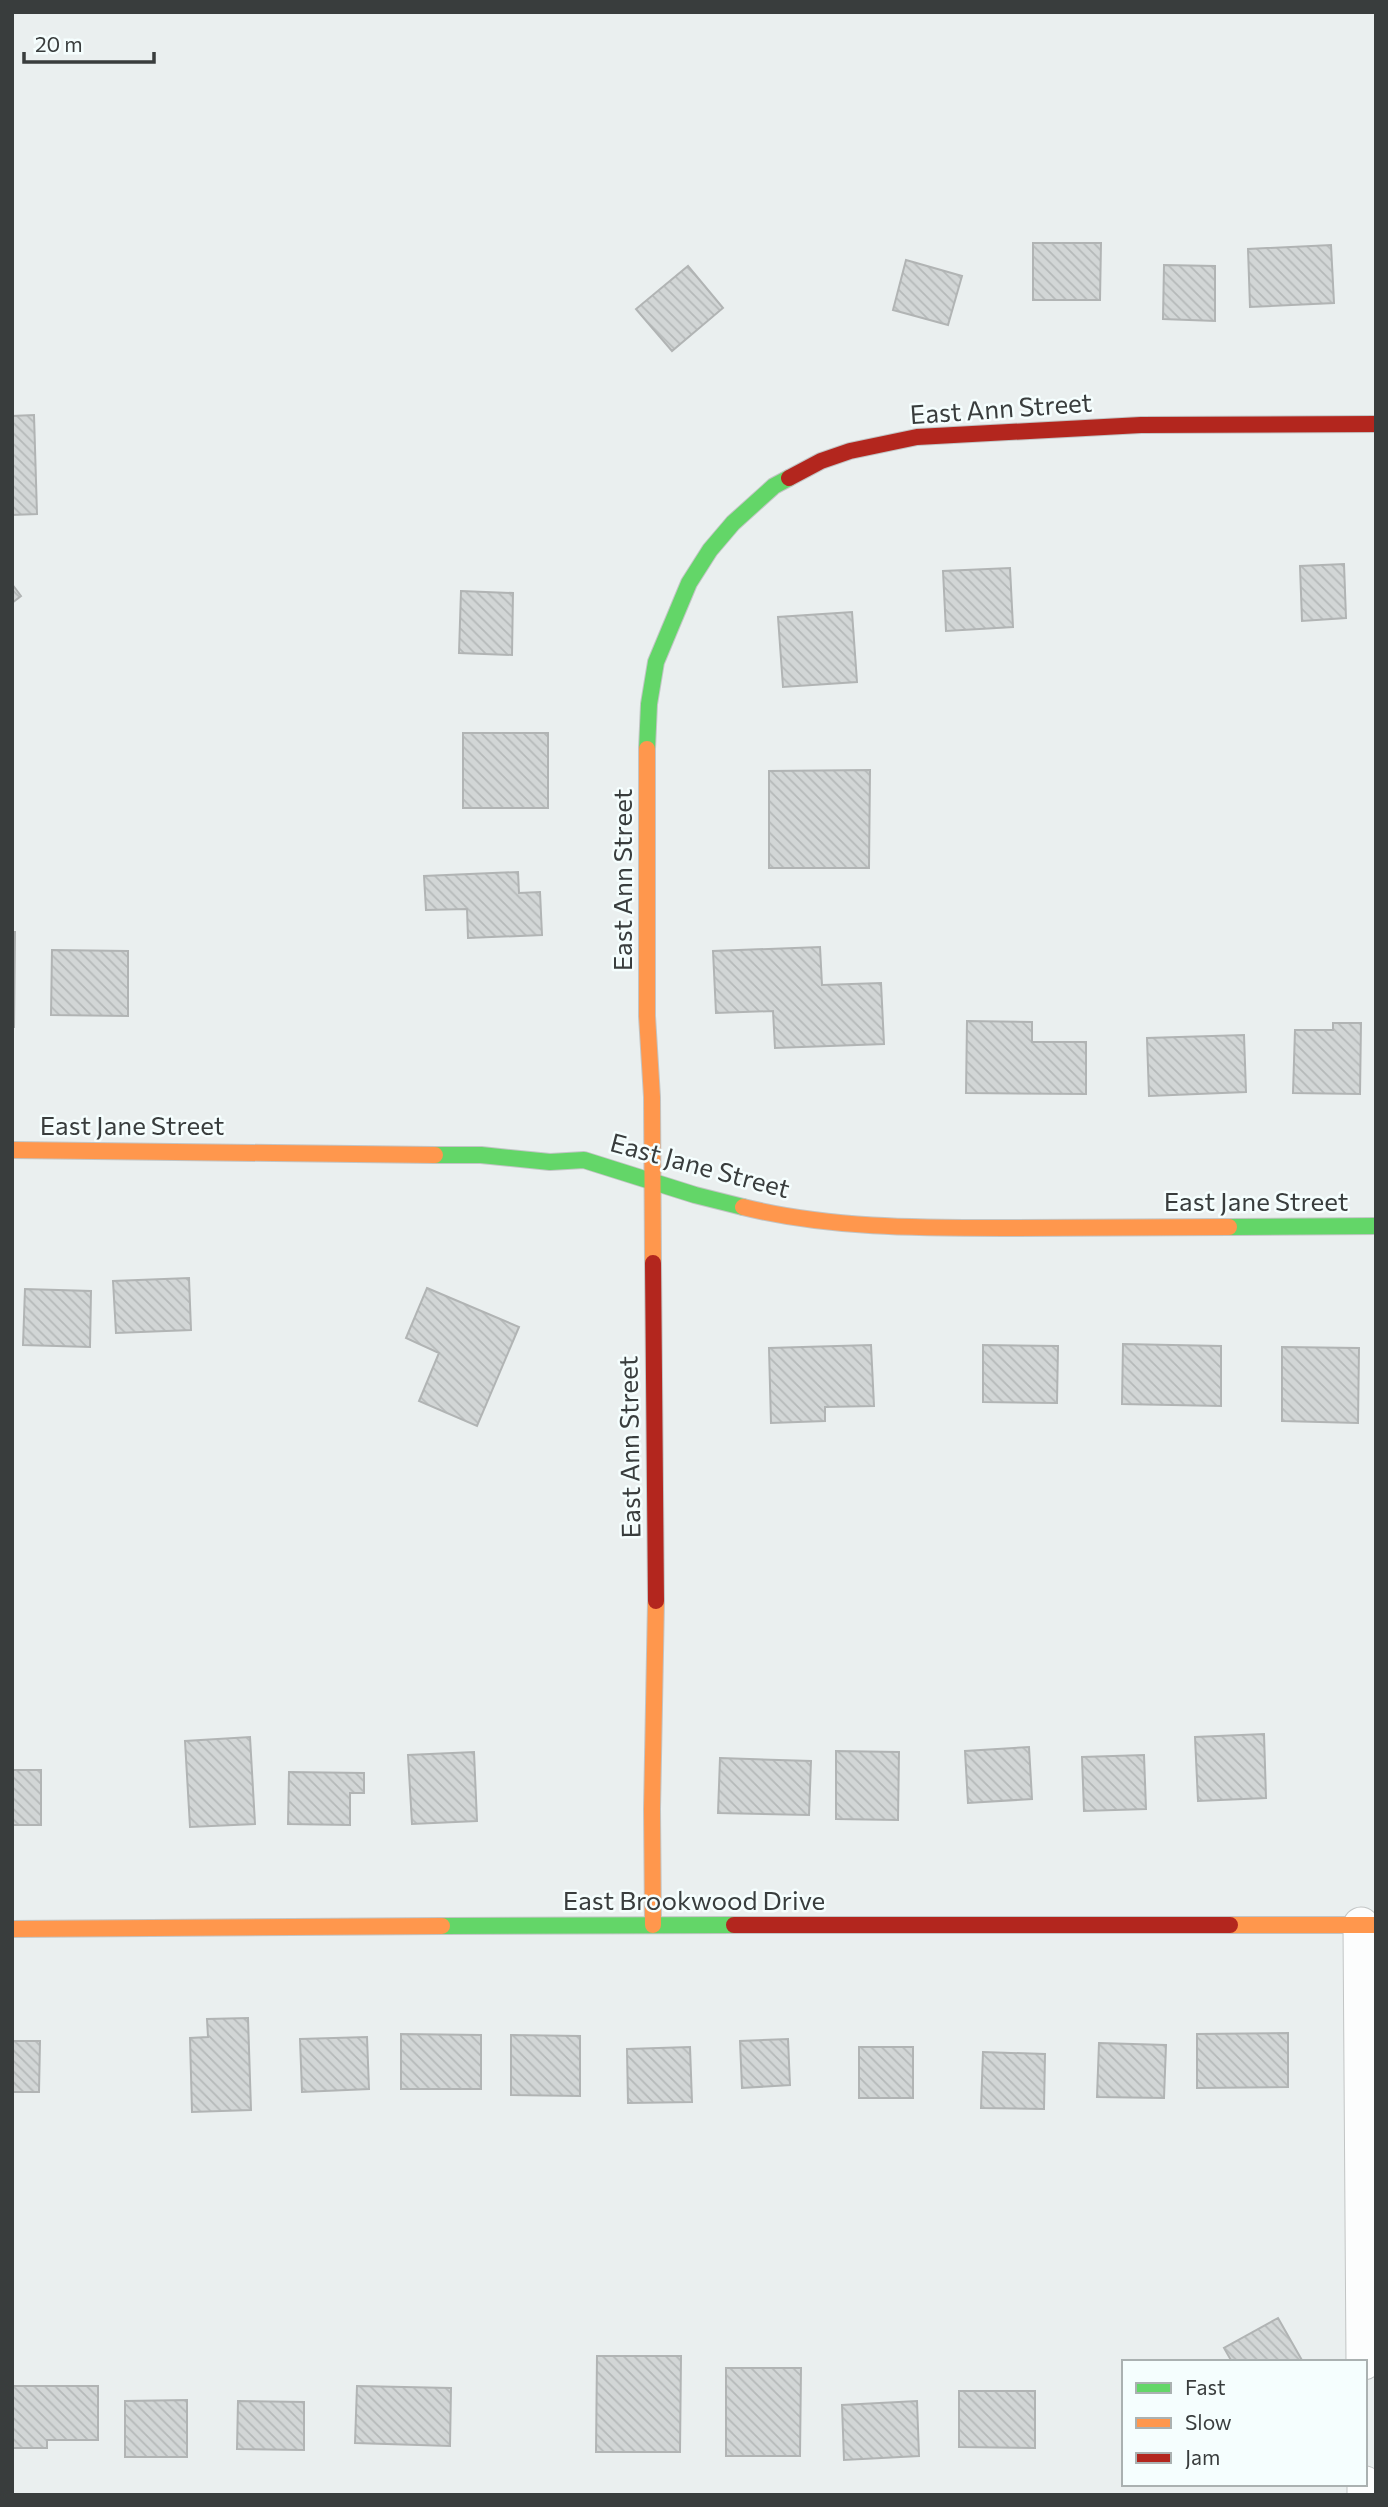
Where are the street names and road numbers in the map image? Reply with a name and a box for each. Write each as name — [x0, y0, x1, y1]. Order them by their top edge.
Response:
street label: East Ann Street — [909, 386, 1093, 429]
street label: East Ann Street — [606, 789, 637, 971]
street label: East Jane Street — [40, 1109, 224, 1140]
street label: East Jane Street — [607, 1126, 794, 1203]
street label: East Jane Street — [1164, 1185, 1348, 1216]
street label: East Ann Street — [611, 1355, 646, 1539]
street label: East Brookwood Drive — [563, 1884, 825, 1915]

